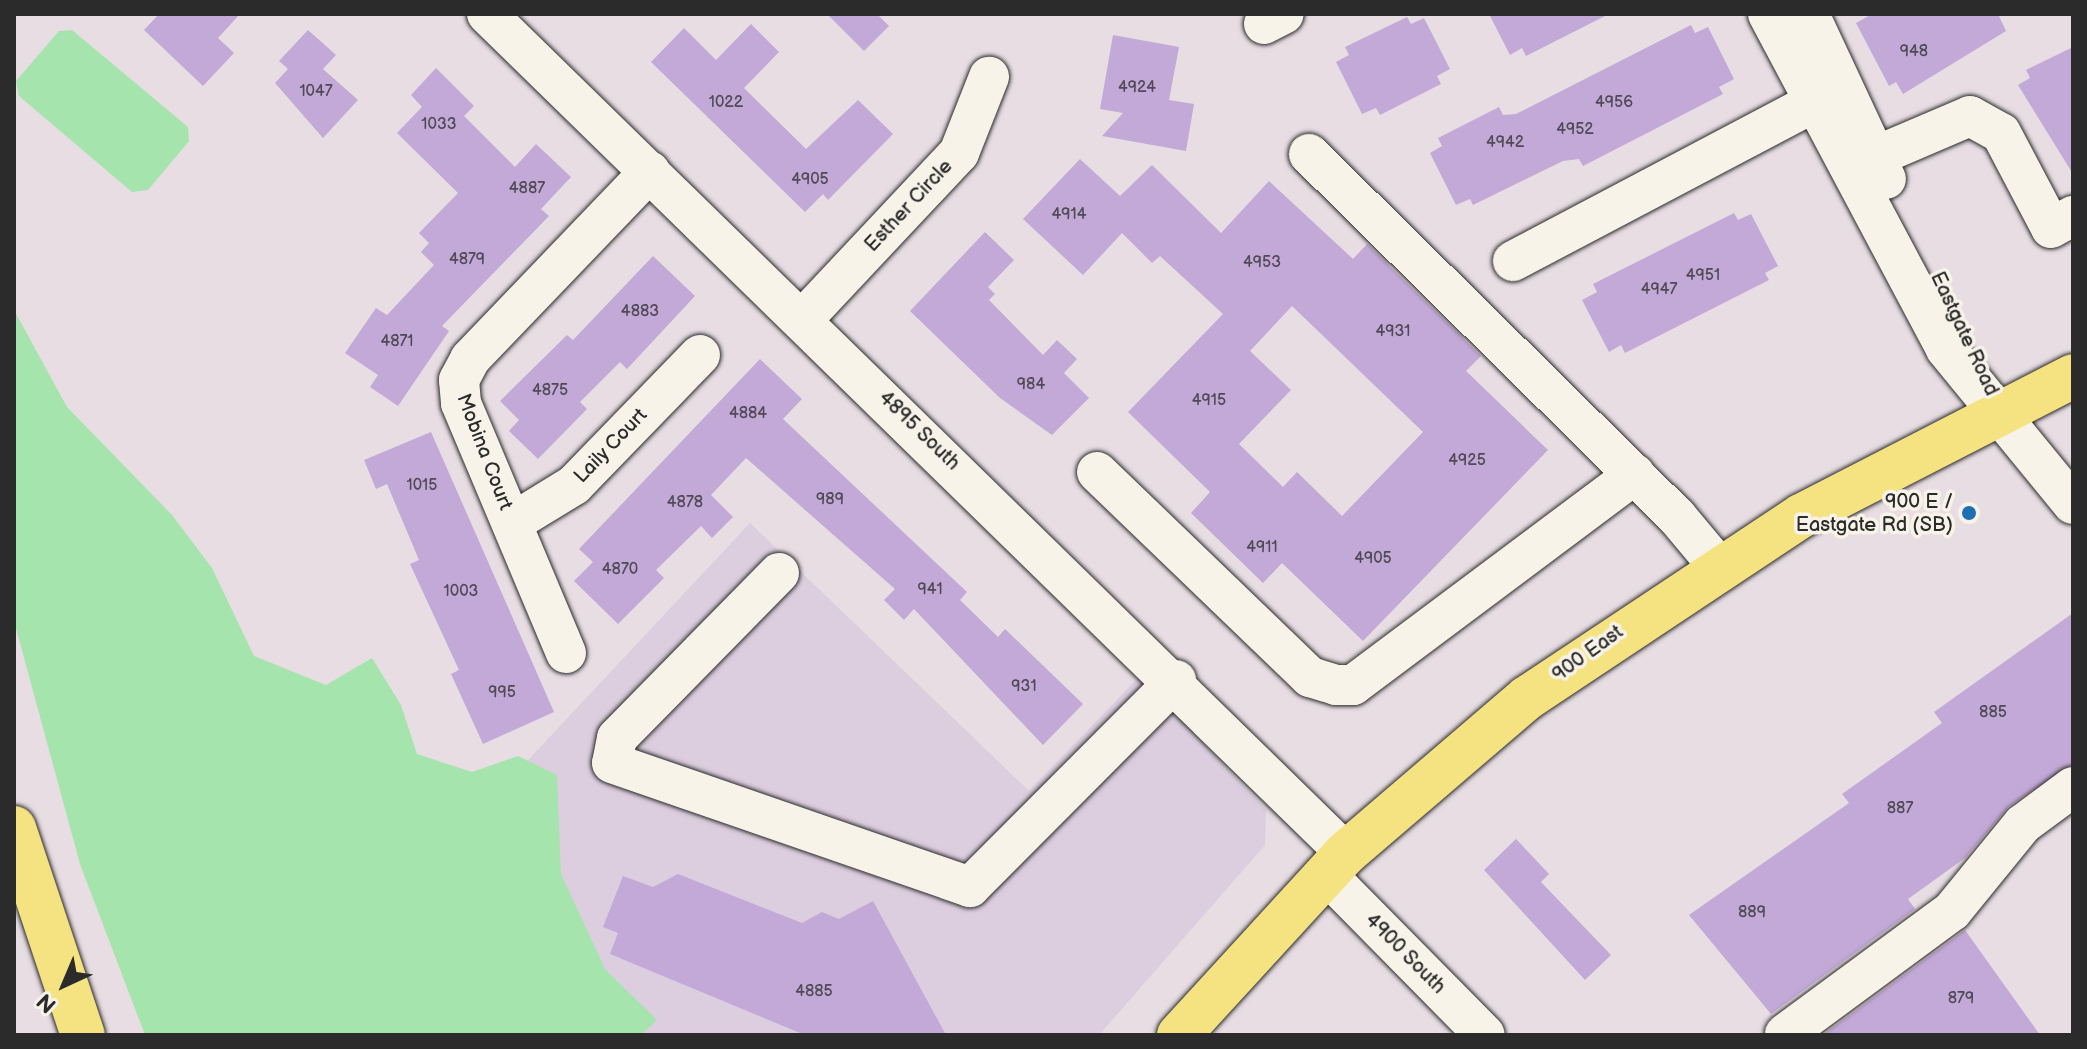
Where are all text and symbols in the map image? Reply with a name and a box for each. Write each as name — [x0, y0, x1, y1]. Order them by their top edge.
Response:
house number: 948 — [1900, 42, 1928, 62]
house number: 4924 — [1118, 78, 1156, 98]
house number: 1047 — [299, 82, 333, 102]
house number: 1022 — [709, 93, 743, 113]
house number: 4956 — [1595, 93, 1633, 113]
house number: 1033 — [421, 115, 457, 135]
house number: 4952 — [1556, 120, 1594, 140]
house number: 4942 — [1486, 133, 1524, 153]
street label: Esther Circle — [860, 155, 958, 257]
house number: 4905 — [791, 170, 829, 190]
house number: 4887 — [509, 179, 545, 199]
house number: 4914 — [1052, 205, 1086, 225]
house number: 4879 — [449, 250, 485, 270]
house number: 4953 — [1243, 253, 1281, 273]
house number: 4951 — [1686, 266, 1720, 286]
street label: Eastgate Road — [1925, 268, 2003, 400]
house number: 4947 — [1641, 280, 1677, 300]
house number: 4883 — [621, 302, 659, 322]
house number: 4931 — [1375, 322, 1411, 342]
house number: 4871 — [380, 332, 414, 352]
house number: 984 — [1017, 375, 1045, 395]
house number: 4875 — [532, 381, 568, 401]
street label: 4895 South — [873, 386, 965, 476]
street label: Mobina Court — [451, 390, 517, 514]
house number: 4915 — [1192, 391, 1226, 411]
street label: Laily Court — [569, 403, 653, 489]
house number: 4884 — [729, 404, 767, 424]
house number: 4925 — [1448, 451, 1486, 471]
house number: 1015 — [407, 476, 437, 496]
house number: 989 — [816, 490, 844, 510]
place label: 900 E / Eastgate Rd (SB) — [1796, 490, 1953, 537]
house number: 4878 — [667, 493, 703, 513]
marker: 900 E / Eastgate Rd (SB) — [1960, 504, 1978, 522]
house number: 4911 — [1246, 538, 1278, 558]
house number: 4905 — [1354, 549, 1392, 569]
house number: 4870 — [602, 560, 638, 580]
house number: 941 — [917, 580, 943, 600]
house number: 1003 — [444, 582, 478, 602]
street label: 900 East — [1548, 620, 1628, 688]
house number: 931 — [1011, 677, 1037, 697]
house number: 995 — [488, 683, 516, 703]
house number: 885 — [1979, 703, 2007, 723]
house number: 887 — [1887, 799, 1913, 819]
house number: 889 — [1738, 903, 1766, 923]
street label: 4900 South — [1360, 909, 1450, 999]
north arrow — [24, 945, 104, 1025]
house number: 4885 — [795, 982, 833, 1002]
text: N — [32, 987, 62, 1018]
house number: 879 — [1948, 989, 1974, 1009]

